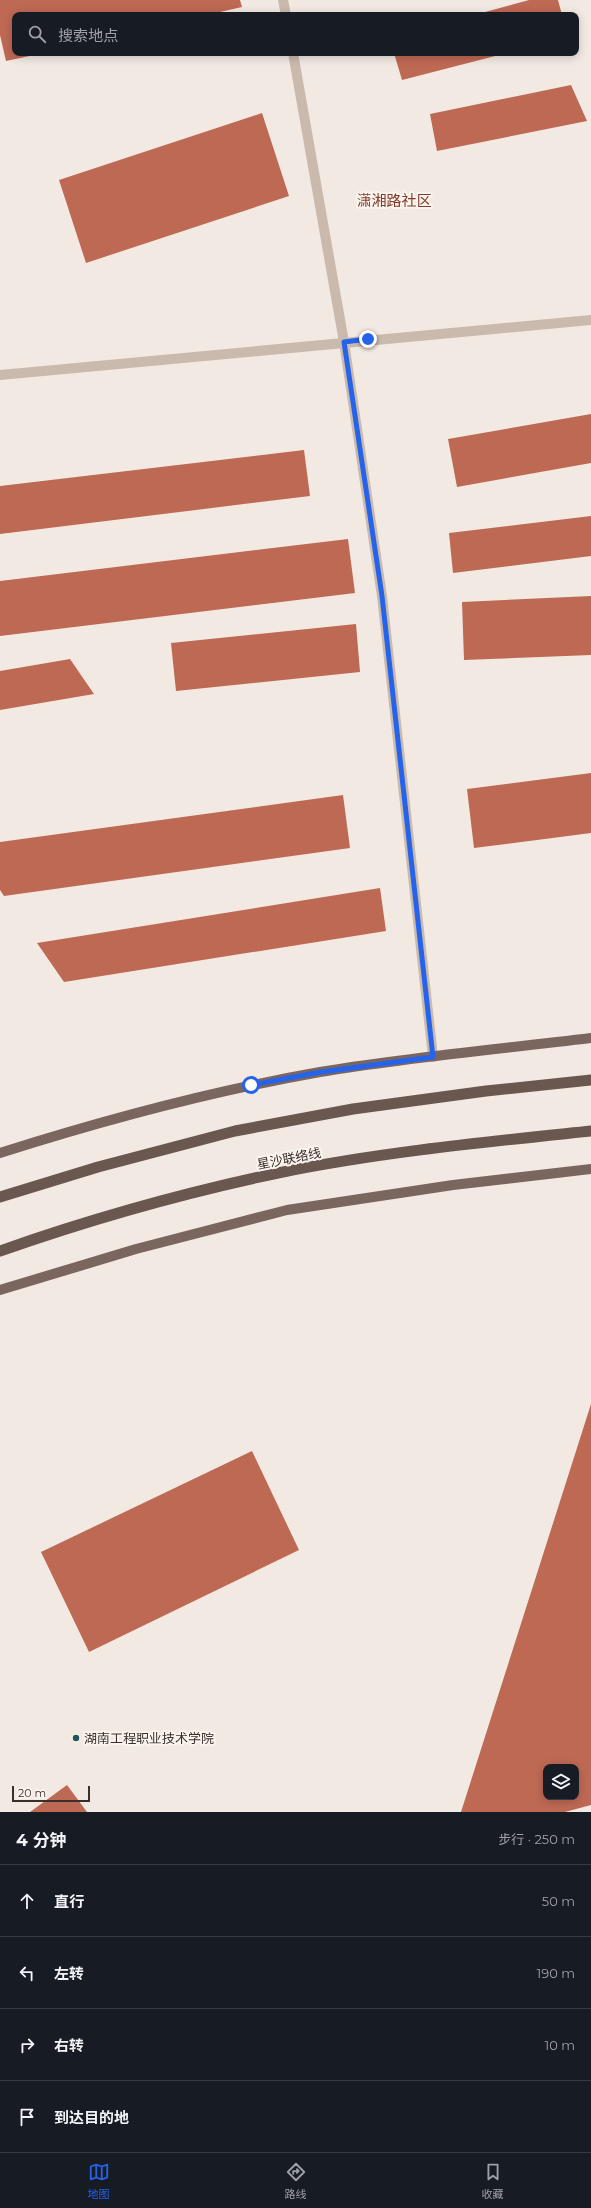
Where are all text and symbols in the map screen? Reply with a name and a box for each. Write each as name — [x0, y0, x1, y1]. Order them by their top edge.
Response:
search box — [12, 12, 579, 56]
icon: search — [26, 23, 48, 45]
text: 搜索地点 — [58, 26, 118, 45]
district label: 潇湘路社区 — [356, 191, 432, 210]
route end — [359, 330, 377, 348]
route start — [242, 1076, 260, 1094]
street label: 星沙联络线 — [256, 1144, 322, 1172]
place label: 湖南工程职业技术学院 — [84, 1730, 214, 1746]
marker: 湖南工程职业技术学院 — [71, 1733, 81, 1743]
map controls — [543, 1764, 579, 1800]
button: layers — [543, 1764, 579, 1800]
scale bar — [12, 1784, 90, 1803]
text: 20 m — [18, 1786, 46, 1800]
text: 4 分钟 — [16, 1830, 67, 1850]
text: 步行 · 250 m — [498, 1831, 575, 1847]
icon: ahead — [16, 1890, 38, 1912]
text: 直行 — [54, 1892, 84, 1911]
text: 50 m — [542, 1893, 575, 1909]
icon: left — [16, 1962, 38, 1984]
text: 左转 — [54, 1964, 84, 1983]
text: 190 m — [537, 1965, 575, 1981]
icon: right — [16, 2034, 38, 2056]
text: 右转 — [54, 2036, 84, 2055]
text: 10 m — [545, 2037, 575, 2053]
icon: arrive — [16, 2106, 38, 2128]
text: 到达目的地 — [54, 2108, 129, 2127]
tab: 地图 — [88, 2161, 110, 2201]
tab: 路线 — [285, 2161, 307, 2201]
tab: 收藏 — [482, 2161, 504, 2201]

